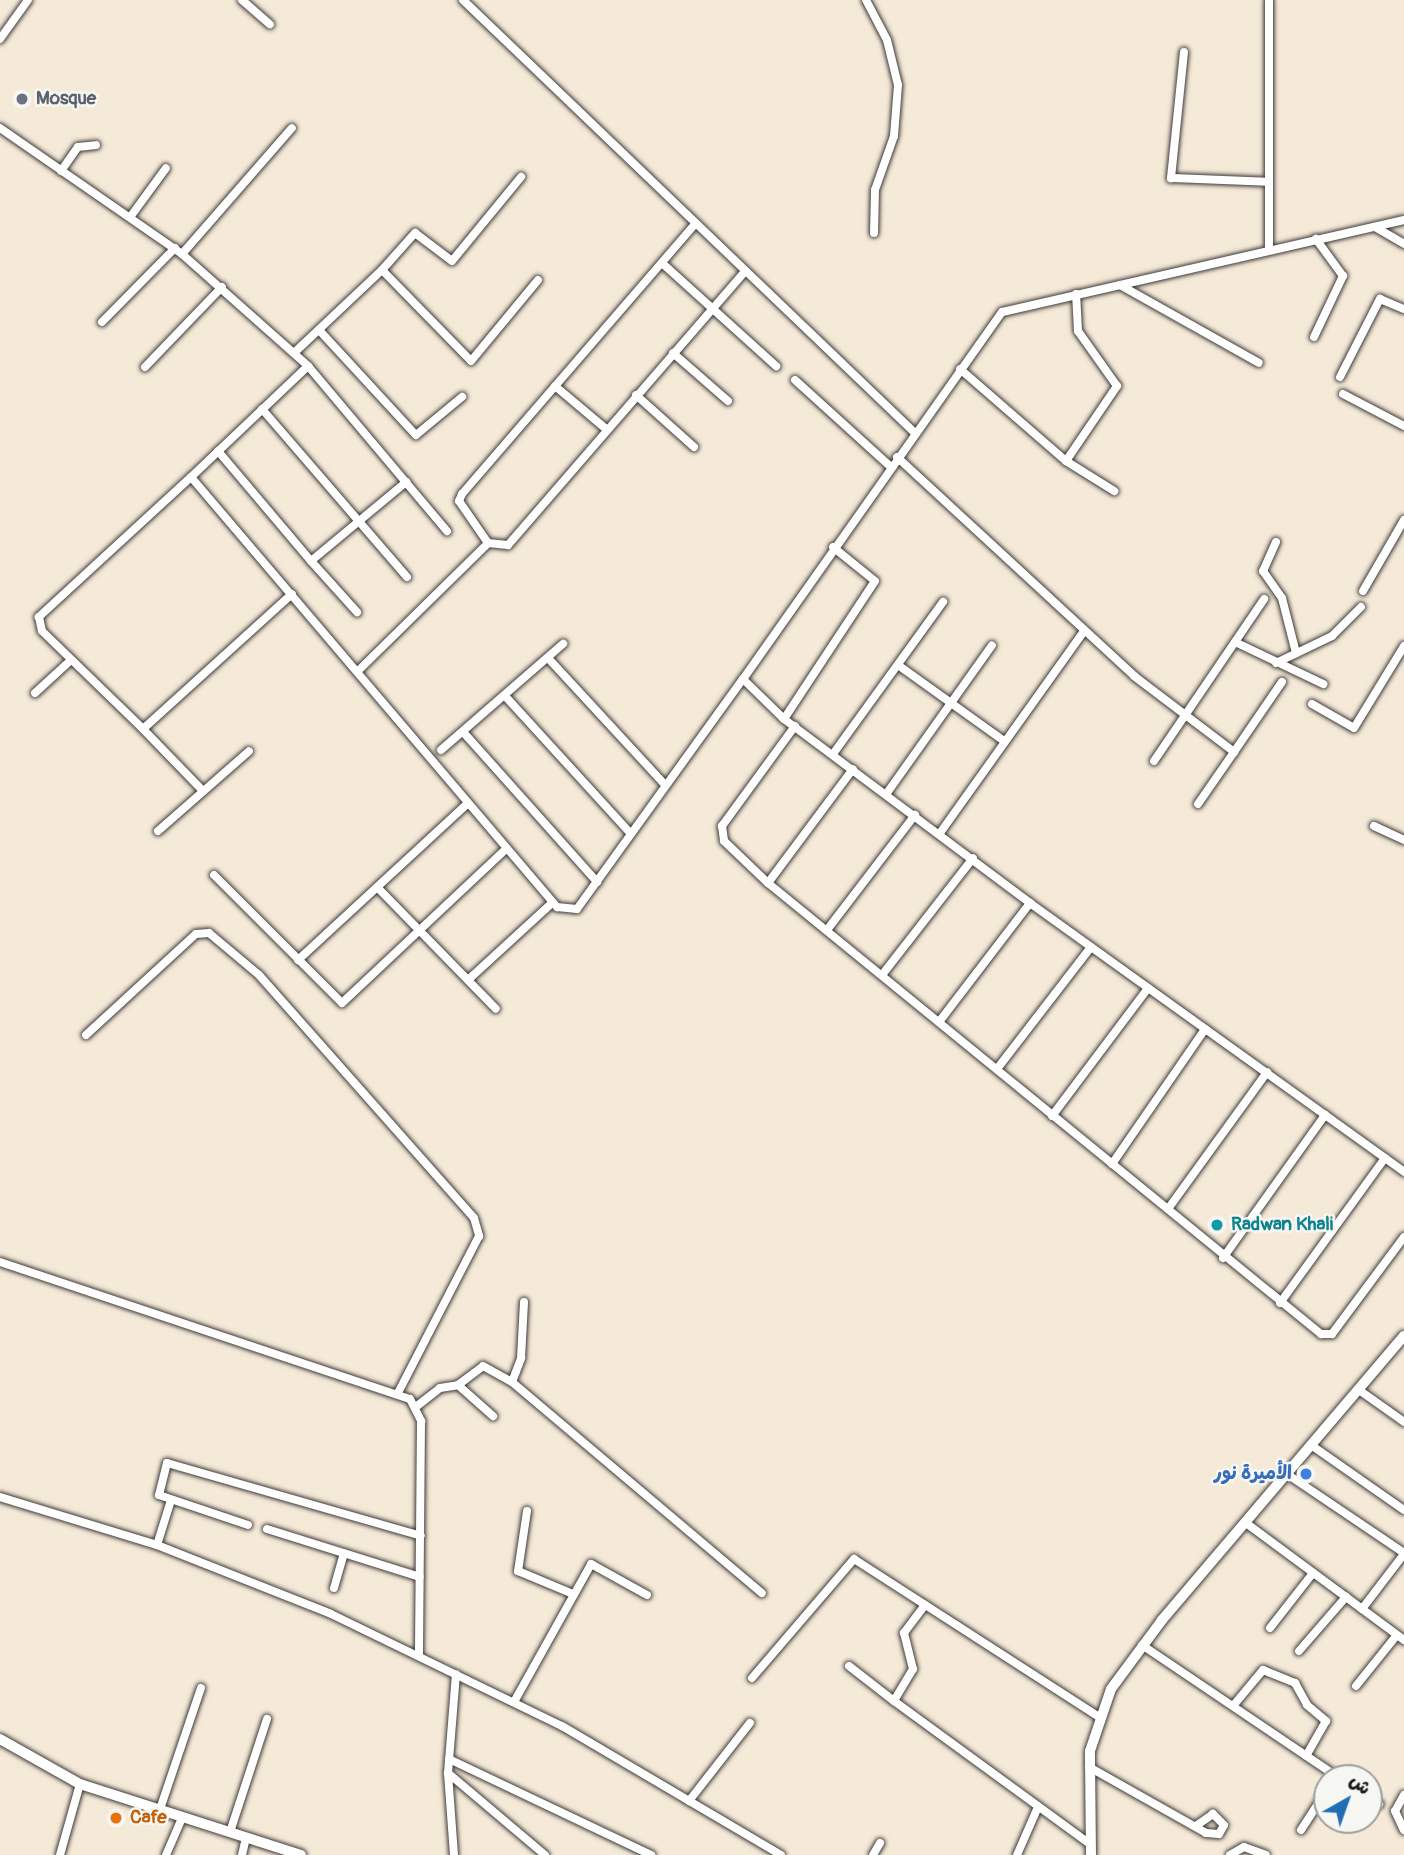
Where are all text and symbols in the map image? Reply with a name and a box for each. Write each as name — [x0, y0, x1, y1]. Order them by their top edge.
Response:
place label: Mosque — [36, 88, 96, 110]
marker: Mosque — [14, 91, 30, 107]
place label: Radwan Khali — [1231, 1214, 1333, 1236]
marker: Radwan Khali — [1209, 1217, 1225, 1233]
place label: الأميرة نور — [1214, 1463, 1292, 1485]
marker: الأميرة نور — [1298, 1466, 1314, 1482]
north arrow — [1313, 1764, 1383, 1834]
text: ش — [1344, 1769, 1376, 1800]
place label: Cafe — [130, 1807, 166, 1829]
marker: Cafe — [108, 1810, 124, 1826]

